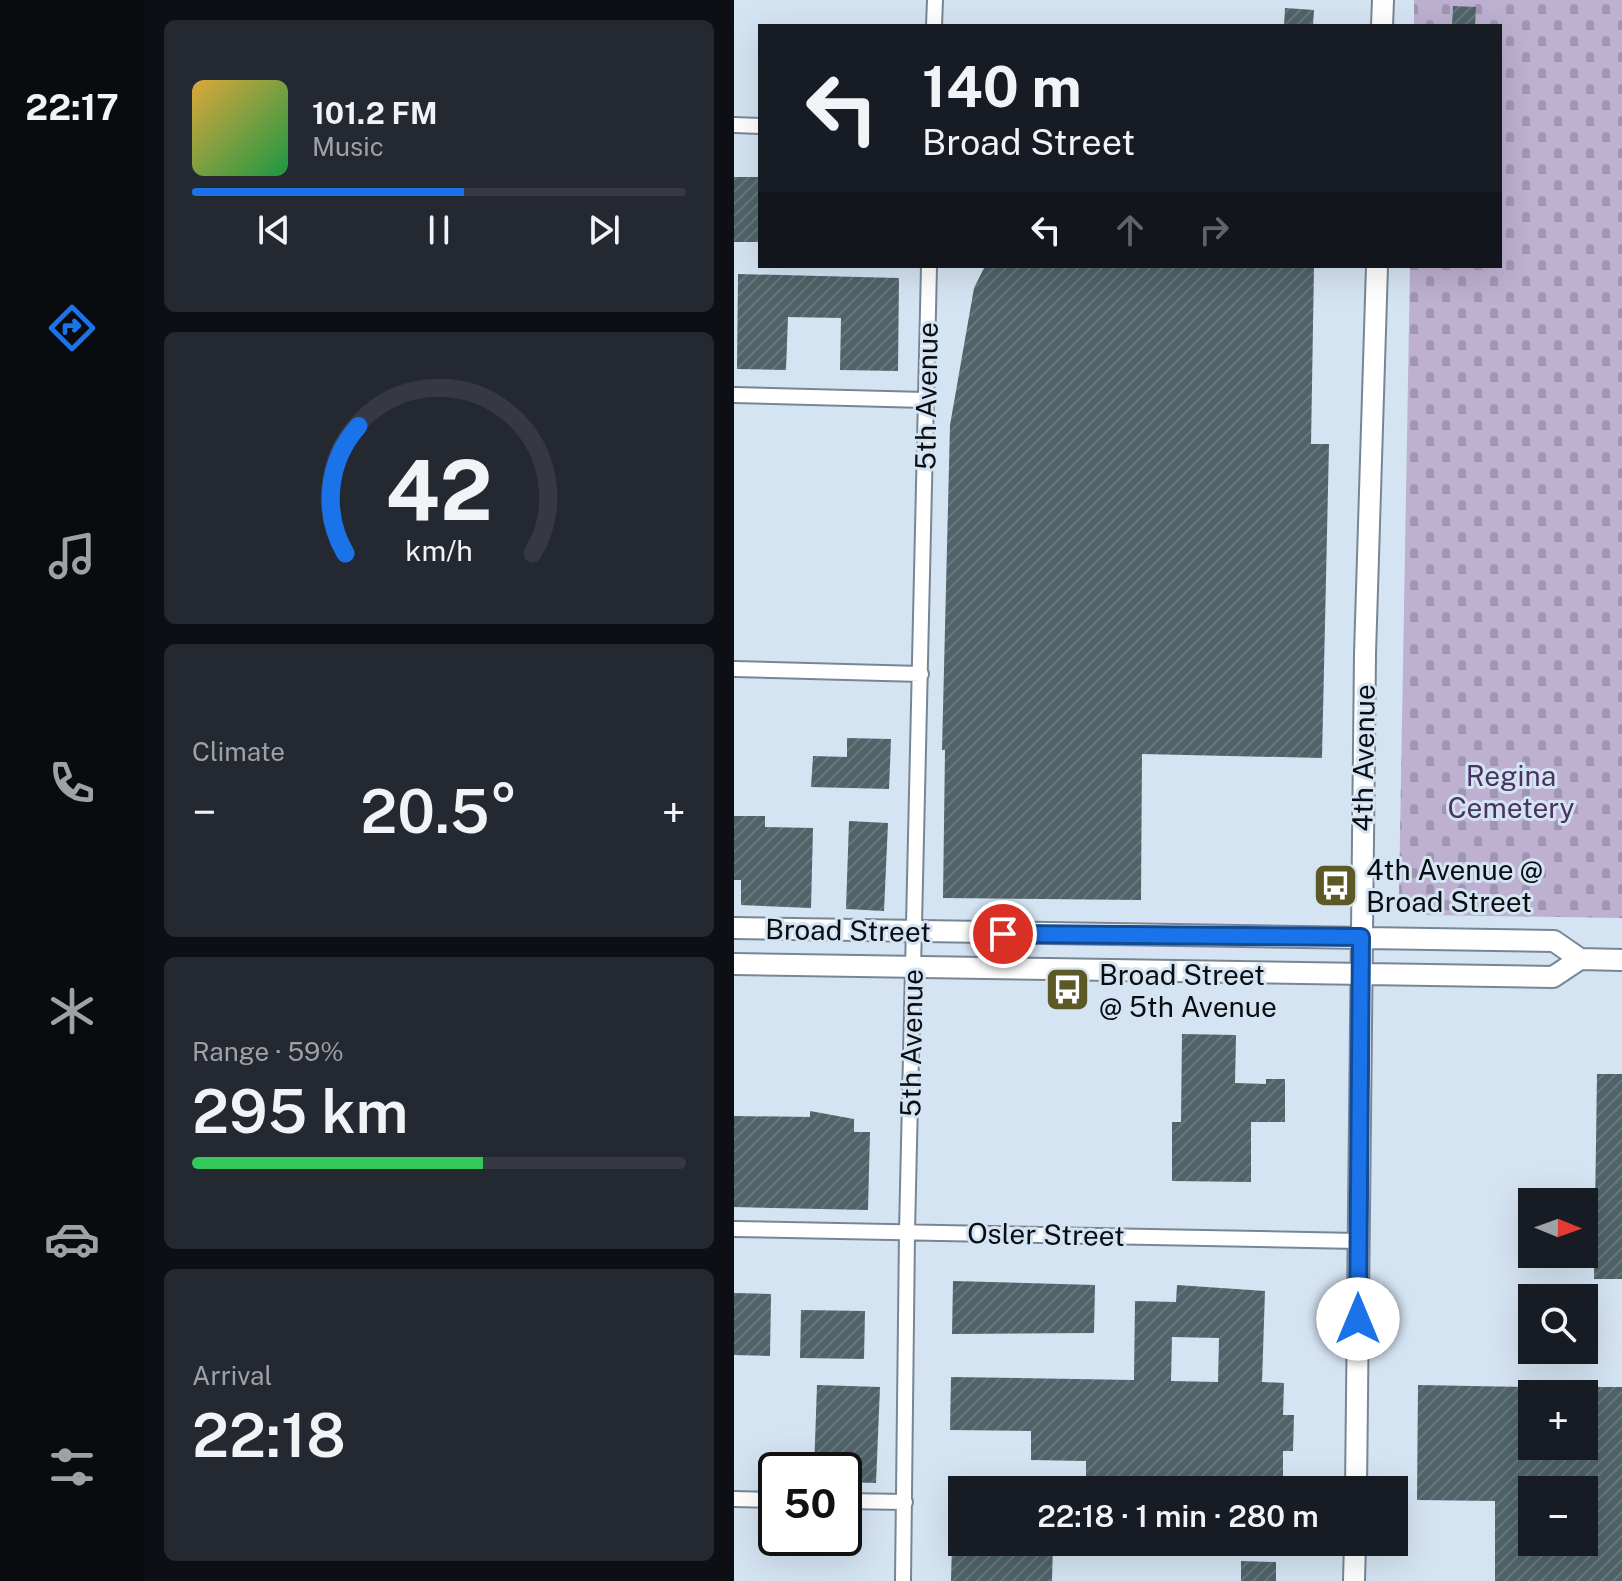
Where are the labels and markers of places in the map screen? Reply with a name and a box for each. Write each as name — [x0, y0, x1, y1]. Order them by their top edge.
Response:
place label: 4th Avenue @ Broad Street — [1366, 853, 1543, 918]
bus stop icon: 4th Avenue @ Broad Street — [1311, 861, 1359, 909]
pin — [969, 900, 1037, 968]
place label: Broad Street @ 5th Avenue — [1099, 958, 1277, 1023]
bus stop icon: Broad Street @ 5th Avenue — [1044, 966, 1092, 1014]

